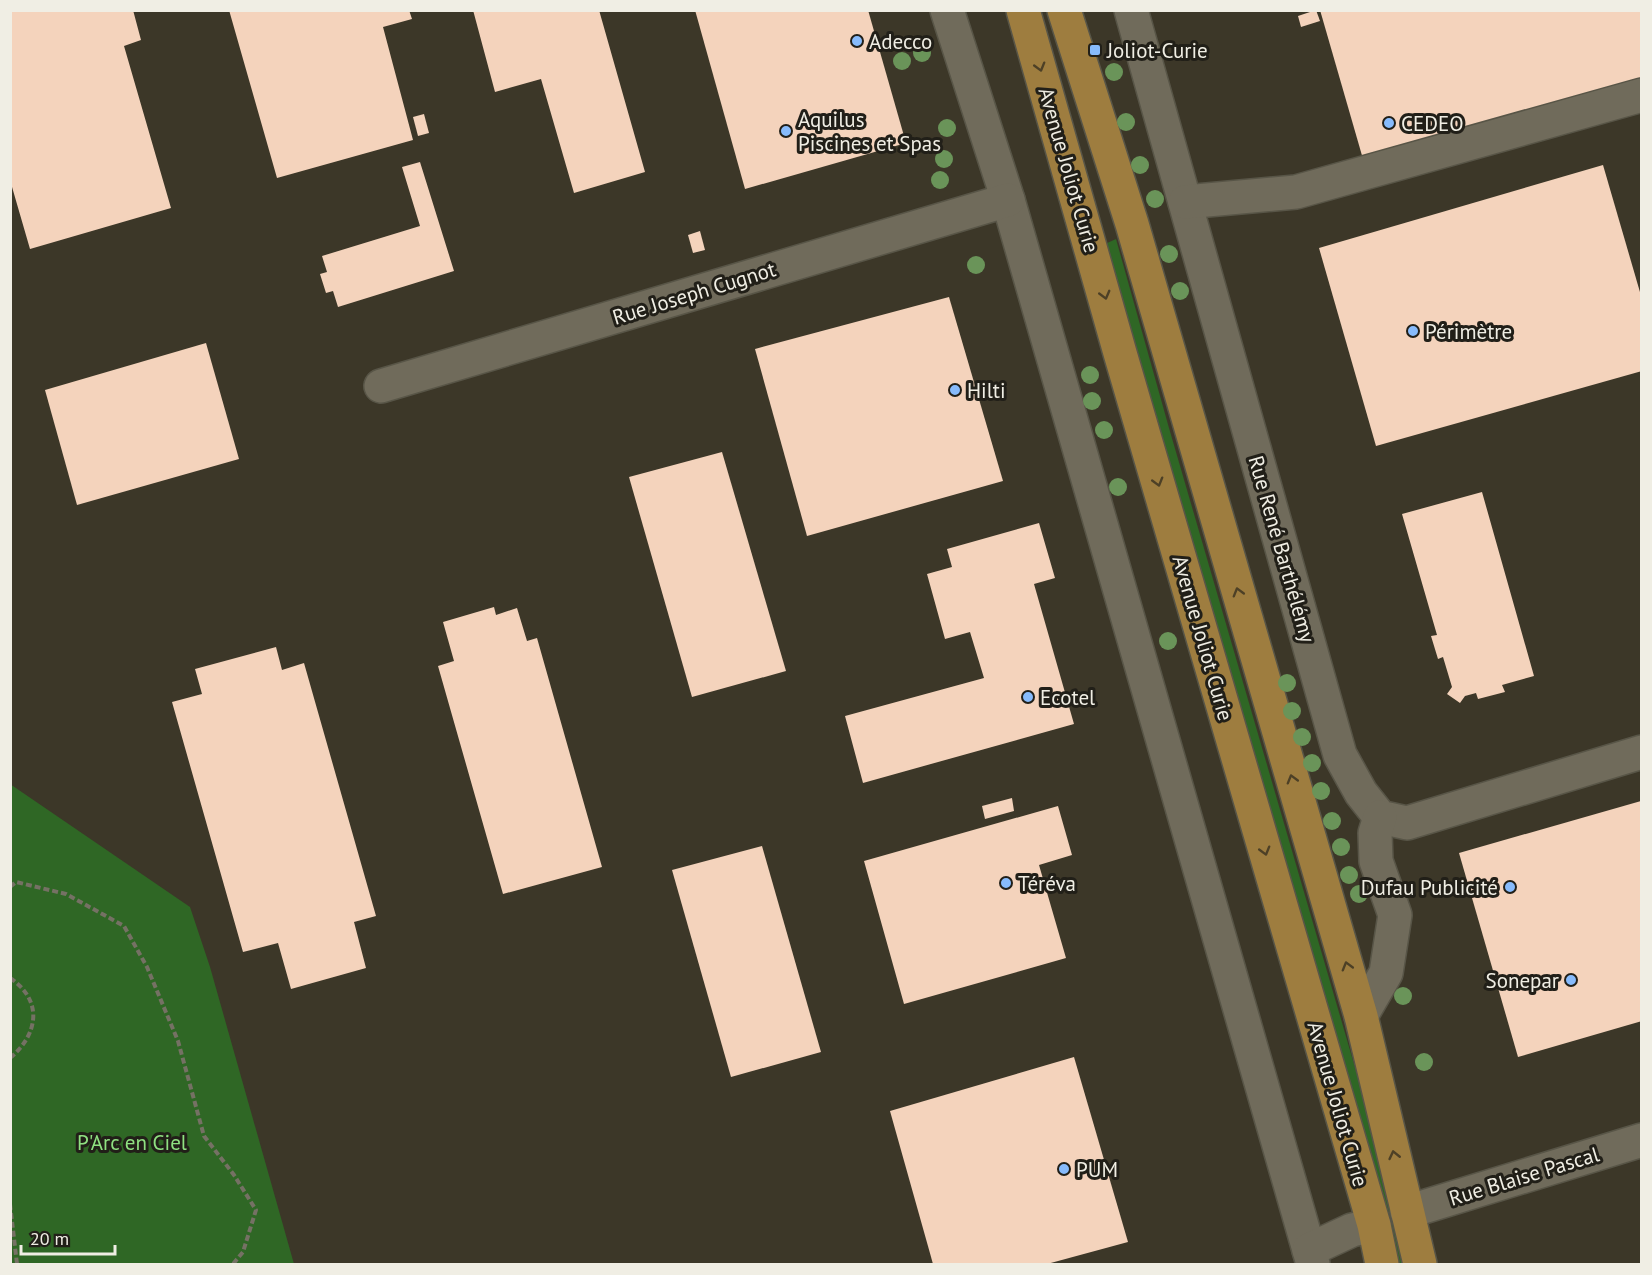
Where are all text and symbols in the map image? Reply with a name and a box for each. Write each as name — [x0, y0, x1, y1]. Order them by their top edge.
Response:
place label: Adecco — [869, 28, 932, 55]
marker: Adecco — [850, 34, 864, 48]
place label: Joliot-Curie — [1106, 37, 1208, 64]
marker: Joliot-Curie — [1088, 43, 1102, 57]
one-way arrow — [1032, 62, 1045, 72]
street label: Avenue Joliot Curie — [1032, 84, 1106, 256]
place label: Aquilus Piscines et Spas — [798, 106, 941, 157]
place label: CEDEO — [1401, 110, 1464, 137]
marker: CEDEO — [1382, 116, 1396, 130]
marker: Aquilus Piscines et Spas — [779, 124, 793, 138]
street label: Rue Joseph Cugnot — [609, 255, 779, 331]
one-way arrow — [1097, 290, 1110, 300]
place label: Périmètre — [1425, 318, 1512, 345]
marker: Périmètre — [1406, 324, 1420, 338]
place label: Hilti — [967, 377, 1006, 404]
marker: Hilti — [948, 383, 962, 397]
street label: Rue René Barthélémy — [1242, 452, 1322, 646]
one-way arrow — [1151, 477, 1163, 487]
street label: Avenue Joliot Curie — [1166, 552, 1240, 724]
one-way arrow — [1233, 587, 1245, 598]
place label: Ecotel — [1040, 684, 1095, 711]
marker: Ecotel — [1021, 690, 1035, 704]
one-way arrow — [1287, 774, 1299, 785]
one-way arrow — [1258, 845, 1270, 856]
place label: Téréva — [1018, 870, 1076, 897]
place label: Dufau Publicité — [1361, 874, 1498, 901]
marker: Téréva — [999, 876, 1013, 890]
marker: Dufau Publicité — [1503, 880, 1517, 894]
one-way arrow — [1342, 961, 1354, 972]
place label: Sonepar — [1486, 967, 1559, 994]
marker: Sonepar — [1564, 973, 1578, 987]
street label: Avenue Joliot Curie — [1301, 1018, 1375, 1190]
park label: P'Arc en Ciel — [77, 1129, 187, 1156]
street label: Rue Blaise Pascal — [1446, 1140, 1602, 1212]
one-way arrow — [1388, 1151, 1401, 1161]
place label: PUM — [1076, 1156, 1118, 1183]
marker: PUM — [1057, 1162, 1071, 1176]
scale bar — [21, 1218, 116, 1256]
text: 20 m — [30, 1227, 69, 1250]

